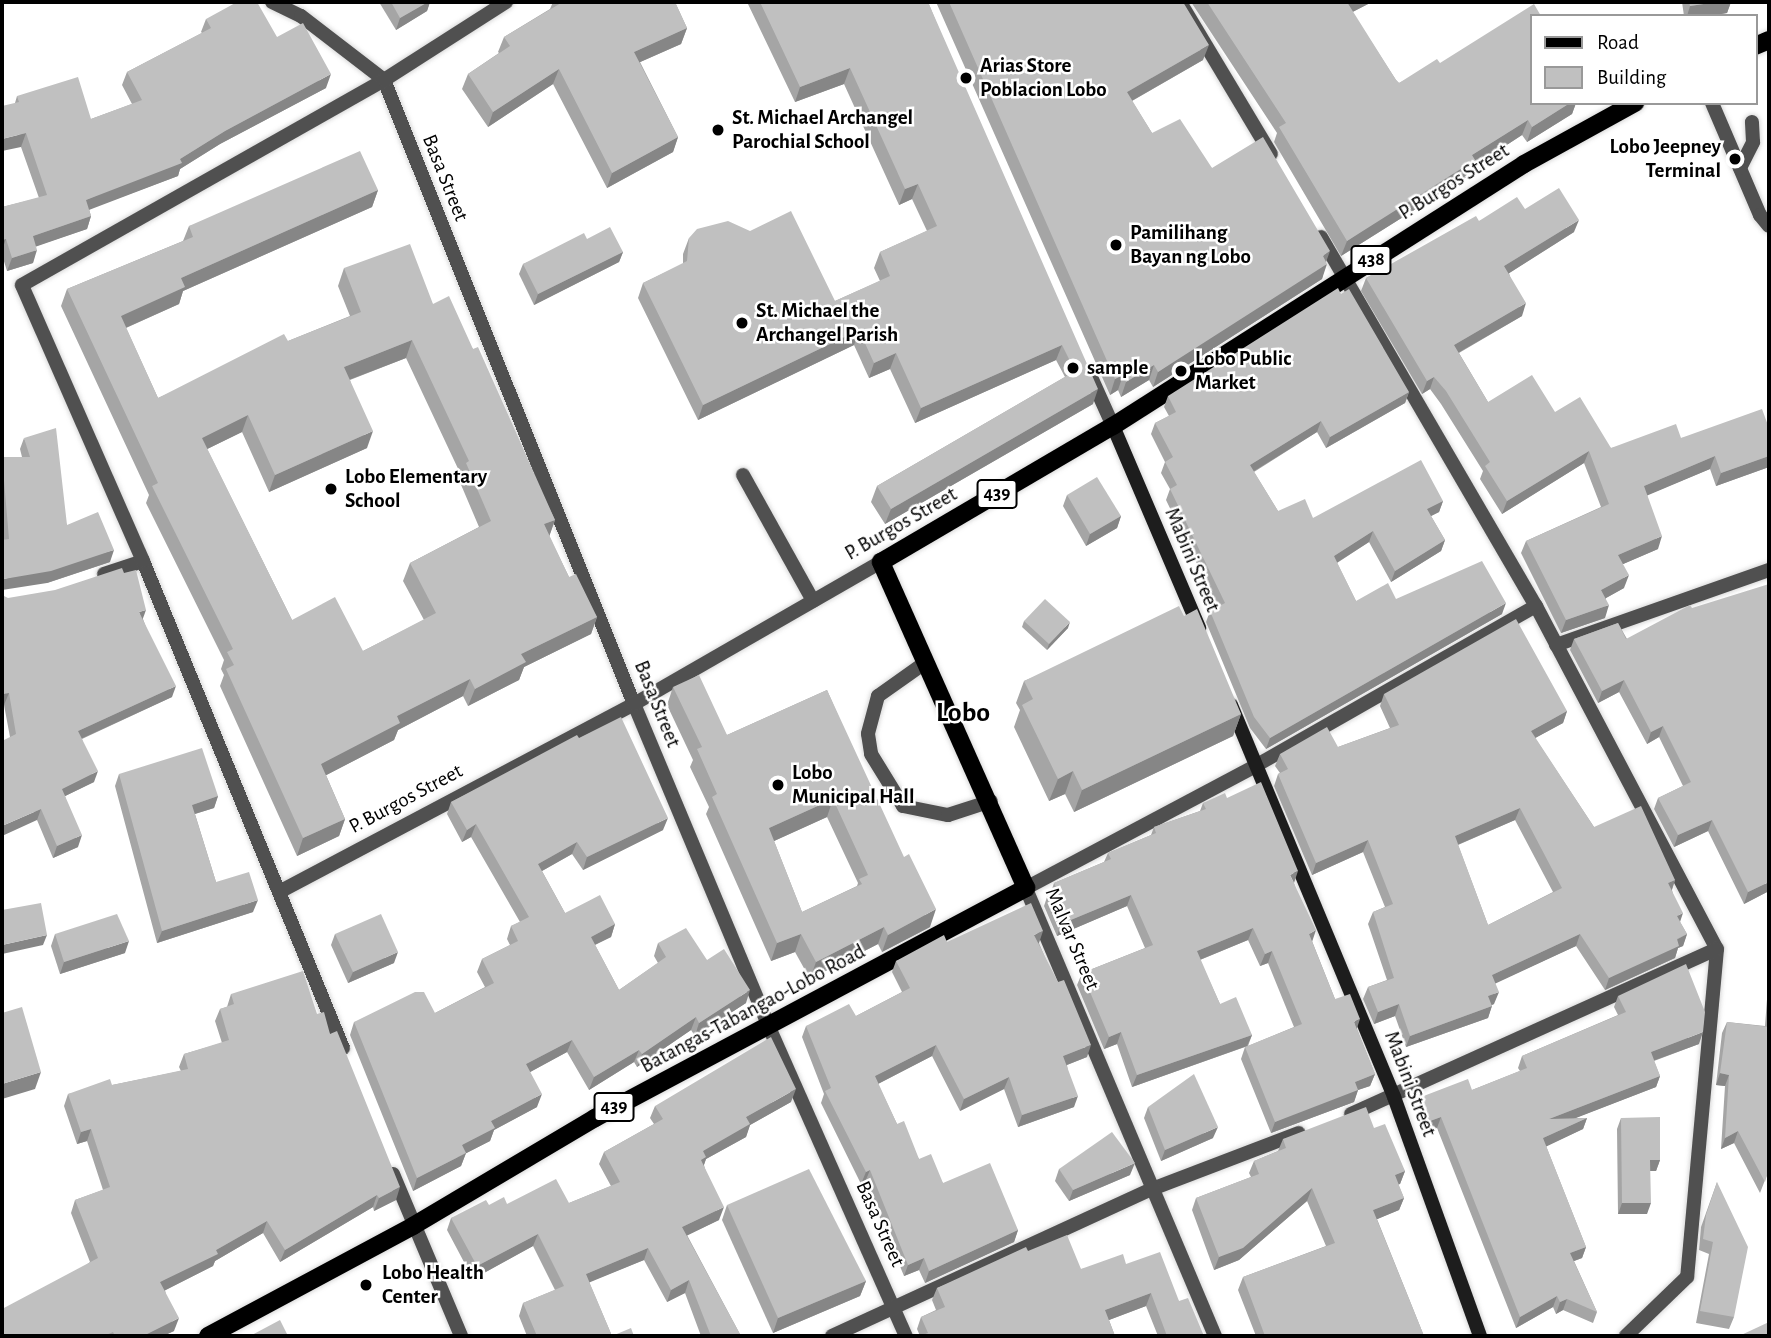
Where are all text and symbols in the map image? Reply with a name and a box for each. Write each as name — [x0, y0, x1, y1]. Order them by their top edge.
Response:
legend — [1530, 14, 1757, 105]
text: Road — [1597, 32, 1639, 53]
place label: Arias Store Poblacion Lobo — [980, 53, 1107, 103]
text: Building — [1597, 67, 1666, 88]
marker: Arias Store Poblacion Lobo — [958, 70, 974, 86]
place label: St. Michael Archangel Parochial School — [732, 105, 913, 155]
marker: St. Michael Archangel Parochial School — [710, 122, 726, 138]
street label: Basa Street — [416, 131, 474, 225]
place label: Lobo Jeepney Terminal — [1610, 134, 1721, 184]
street label: P. Burgos Street — [1394, 138, 1514, 226]
marker: Lobo Jeepney Terminal — [1727, 151, 1743, 167]
place label: Pamilihang Bayan ng Lobo — [1130, 220, 1251, 270]
marker: Pamilihang Bayan ng Lobo — [1108, 237, 1124, 253]
road number: 438 — [1350, 244, 1392, 276]
place label: St. Michael the Archangel Parish — [756, 298, 898, 348]
marker: St. Michael the Archangel Parish — [734, 315, 750, 331]
place label: Lobo Public Market — [1195, 346, 1291, 396]
place label: sample — [1087, 355, 1148, 381]
marker: sample — [1065, 360, 1081, 376]
marker: Lobo Public Market — [1173, 363, 1189, 379]
place label: Lobo Elementary School — [345, 464, 487, 514]
road number: 439 — [976, 478, 1018, 509]
marker: Lobo Elementary School — [323, 481, 339, 497]
street label: P. Burgos Street — [841, 482, 961, 566]
street label: Mabini Street — [1159, 504, 1225, 616]
street label: Basa Street — [628, 657, 686, 751]
district label: Lobo — [936, 696, 990, 730]
street label: P. Burgos Street — [345, 759, 467, 839]
place label: Lobo Municipal Hall — [792, 760, 914, 810]
marker: Lobo Municipal Hall — [770, 777, 786, 793]
street label: Malvar Street — [1039, 884, 1105, 994]
street label: Batangas-Tabangao-Lobo Road — [636, 939, 870, 1079]
street label: Mabini Street — [1378, 1028, 1442, 1140]
road number: 439 — [593, 1092, 635, 1122]
street label: Basa Street — [850, 1177, 910, 1271]
place label: Lobo Health Center — [382, 1260, 484, 1310]
marker: Lobo Health Center — [356, 1275, 376, 1295]

